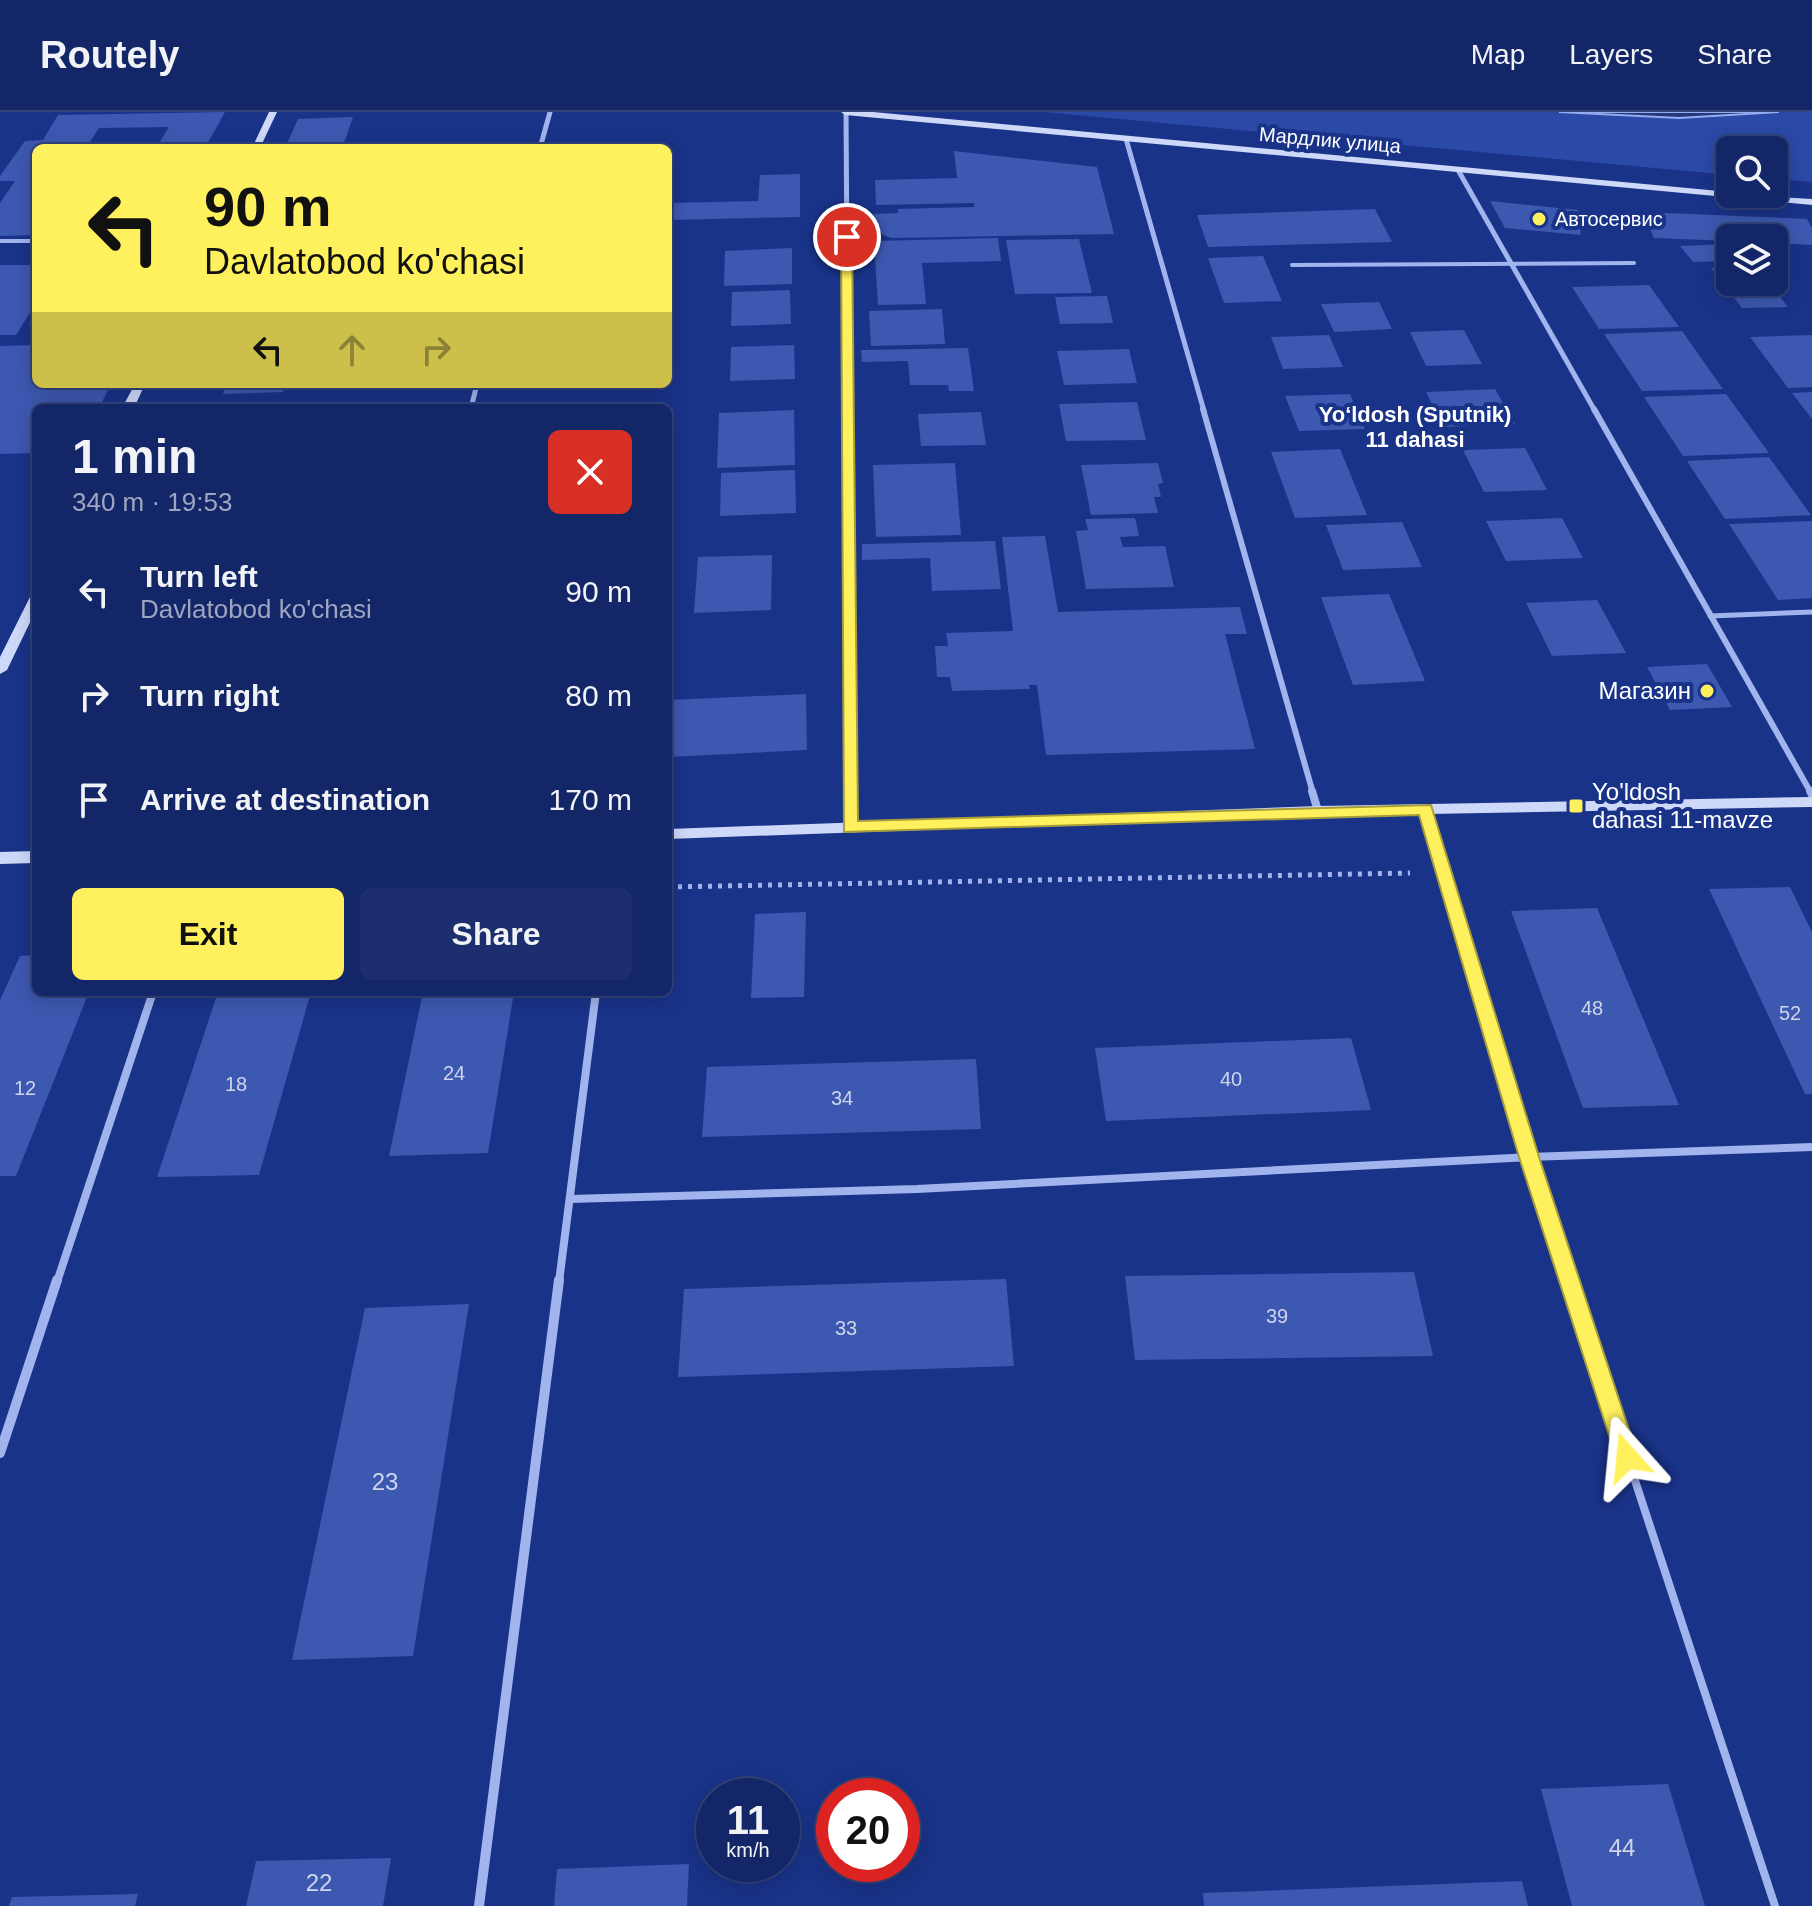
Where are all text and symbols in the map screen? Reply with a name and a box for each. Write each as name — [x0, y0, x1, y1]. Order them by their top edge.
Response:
text: Routely — [40, 34, 179, 76]
text: Map — [1471, 39, 1525, 70]
text: Layers — [1569, 39, 1653, 70]
text: Share — [1697, 39, 1772, 70]
street label: Мардлик улица — [1258, 123, 1403, 157]
map controls — [1716, 136, 1788, 296]
button: search — [1716, 136, 1788, 208]
text: 90 m — [204, 175, 332, 238]
icon: left — [72, 176, 176, 280]
pin — [813, 203, 881, 271]
place label: Автосервис — [1555, 208, 1663, 230]
marker: Автосервис — [1530, 210, 1548, 228]
icon: arrive — [825, 215, 869, 259]
button: layers — [1716, 224, 1788, 296]
text: Davlatobod ko'chasi — [204, 241, 525, 282]
icon: left — [246, 328, 290, 372]
icon: ahead — [330, 328, 374, 372]
icon: right — [414, 328, 458, 372]
district label: Yo‘ldosh (Sputnik) 11 dahasi — [1319, 402, 1511, 452]
text: 1 min — [72, 430, 197, 483]
button: close — [548, 430, 632, 514]
text: 340 m · 19:53 — [72, 487, 232, 517]
text: Turn left — [140, 560, 258, 593]
icon: left — [72, 570, 116, 614]
text: 90 m — [565, 575, 632, 608]
text: Davlatobod ko'chasi — [140, 594, 372, 624]
icon: right — [72, 674, 116, 718]
place label: Магазин — [1598, 677, 1691, 704]
text: Turn right — [140, 679, 279, 712]
text: 80 m — [565, 679, 632, 712]
marker: Магазин — [1698, 682, 1716, 700]
icon: arrive — [72, 778, 116, 822]
place label: Yo'ldosh dahasi 11-mavze — [1592, 778, 1773, 833]
text: Arrive at destination — [140, 783, 430, 816]
text: 170 m — [549, 783, 632, 816]
marker: Yo'ldosh dahasi 11-mavze — [1567, 797, 1585, 815]
button: Exit — [72, 888, 344, 980]
button: Share — [360, 888, 632, 980]
house number: 48 — [1581, 997, 1603, 1019]
house number: 52 — [1779, 1002, 1801, 1024]
house number: 24 — [443, 1062, 465, 1084]
house number: 40 — [1220, 1068, 1242, 1090]
house number: 18 — [225, 1073, 247, 1095]
house number: 12 — [14, 1077, 36, 1099]
house number: 34 — [831, 1087, 853, 1109]
house number: 39 — [1266, 1305, 1288, 1327]
house number: 33 — [835, 1317, 857, 1339]
position arrow — [1585, 1415, 1669, 1499]
house number: 23 — [372, 1468, 398, 1495]
speed limit sign: 20 — [816, 1778, 920, 1882]
text: 11 — [727, 1798, 769, 1842]
house number: 44 — [1609, 1834, 1635, 1861]
text: km/h — [726, 1839, 770, 1861]
house number: 22 — [306, 1869, 332, 1896]

